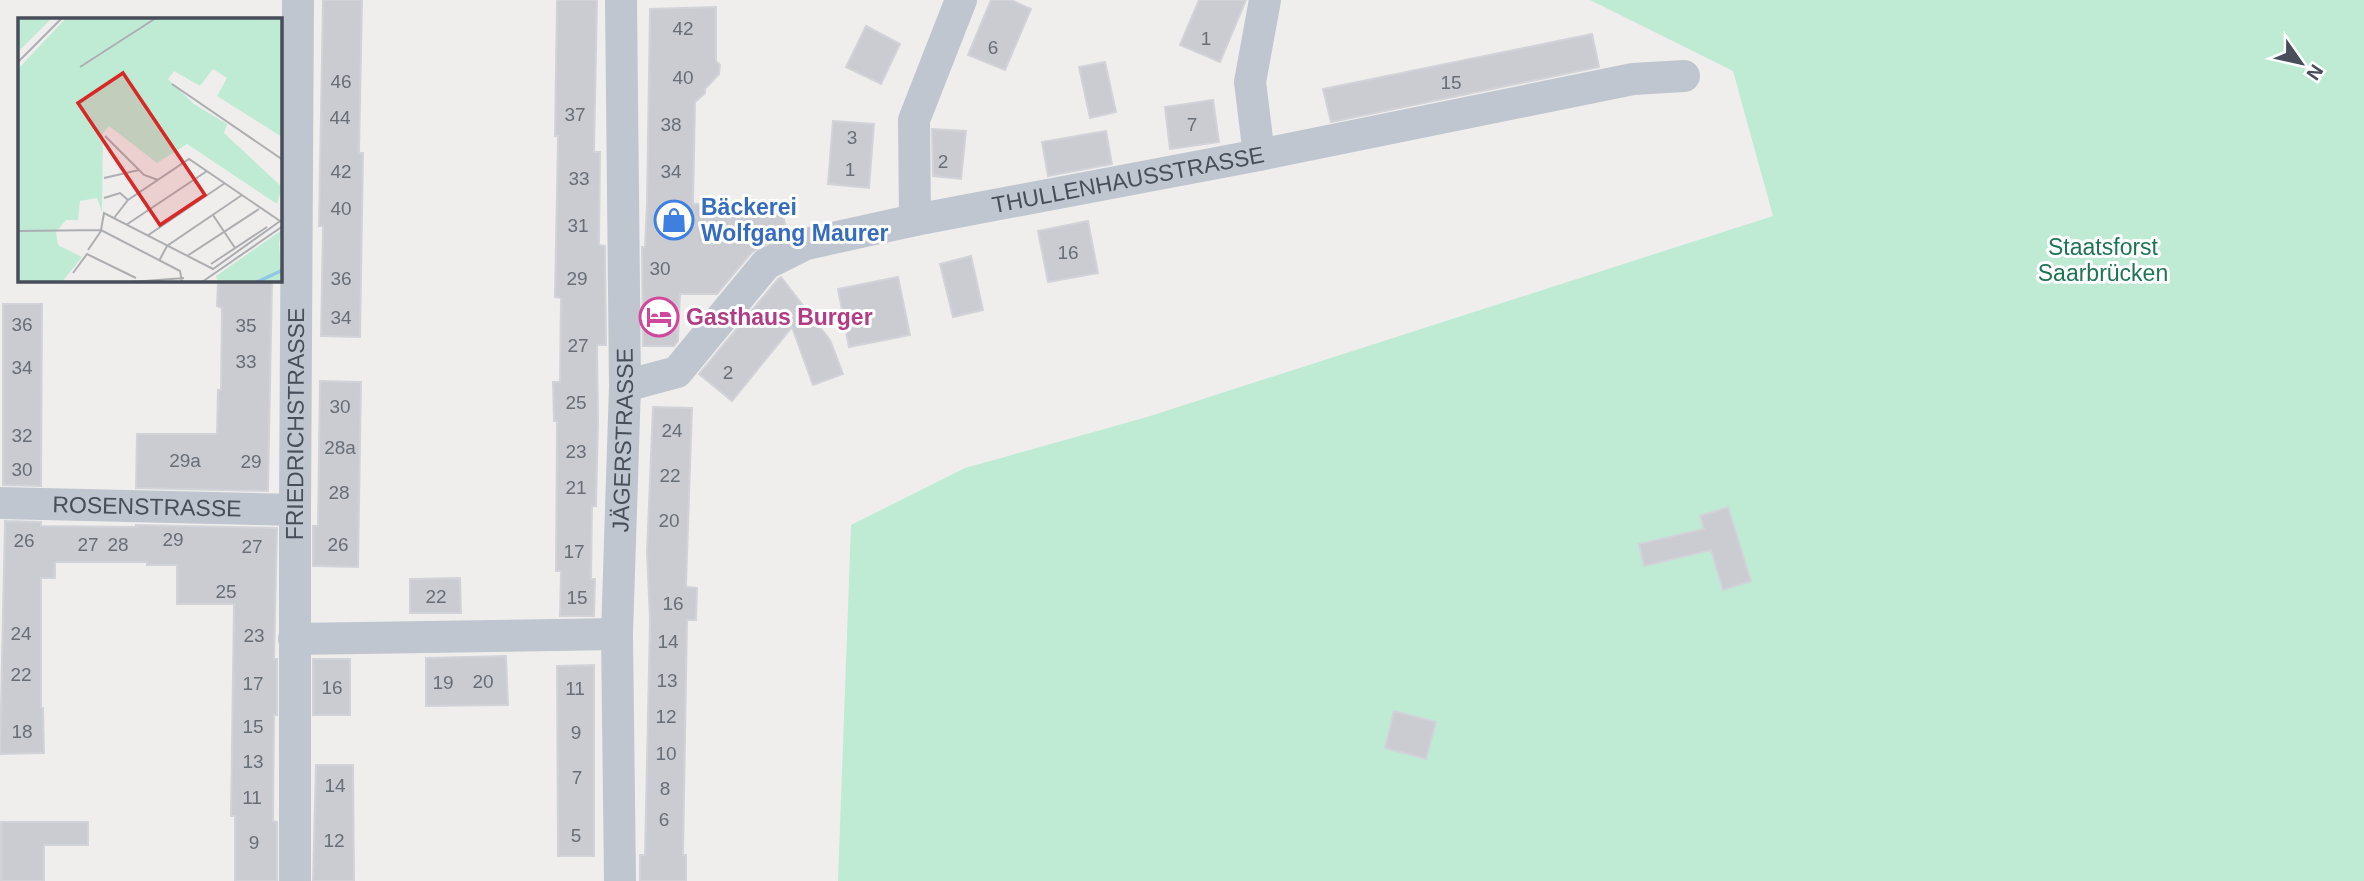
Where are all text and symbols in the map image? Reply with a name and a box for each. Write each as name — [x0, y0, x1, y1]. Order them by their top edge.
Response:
inset map — [18, 18, 282, 282]
house number: 42 — [672, 18, 694, 39]
house number: 1 — [1201, 28, 1211, 49]
north arrow — [2266, 28, 2336, 98]
house number: 6 — [988, 37, 998, 58]
text: N — [2302, 61, 2327, 84]
house number: 40 — [672, 67, 694, 88]
house number: 46 — [330, 71, 352, 92]
house number: 15 — [1440, 72, 1462, 93]
house number: 37 — [564, 104, 586, 125]
house number: 44 — [329, 107, 351, 128]
house number: 38 — [660, 114, 682, 135]
house number: 7 — [1187, 114, 1197, 135]
house number: 3 — [847, 127, 857, 148]
street label: THULLENHAUSSTRASSE — [990, 141, 1266, 218]
house number: 2 — [938, 151, 948, 172]
house number: 1 — [845, 159, 855, 180]
house number: 42 — [330, 161, 352, 182]
house number: 34 — [660, 161, 682, 182]
house number: 33 — [568, 168, 590, 189]
place label: Bäckerei Wolfgang Maurer — [701, 194, 888, 246]
house number: 40 — [330, 198, 352, 219]
shop icon: Bäckerei Wolfgang Maurer — [653, 199, 695, 241]
house number: 31 — [567, 215, 589, 236]
park label: Staatsforst Saarbrücken — [2038, 234, 2168, 286]
house number: 16 — [1057, 242, 1079, 263]
house number: 30 — [649, 258, 671, 279]
house number: 36 — [330, 268, 352, 289]
house number: 29 — [566, 268, 588, 289]
hotel icon: Gasthaus Burger — [638, 296, 680, 338]
place label: Gasthaus Burger — [686, 304, 873, 330]
house number: 34 — [330, 307, 352, 328]
street label: FRIEDRICHSTRASSE — [282, 308, 309, 540]
house number: 36 — [11, 314, 33, 335]
house number: 35 — [235, 315, 257, 336]
house number: 27 — [567, 335, 589, 356]
street label: JÄGERSTRASSE — [607, 348, 638, 533]
house number: 33 — [235, 351, 257, 372]
house number: 34 — [11, 357, 33, 378]
house number: 2 — [723, 362, 733, 383]
house number: 25 — [565, 392, 587, 413]
house number: 30 — [329, 396, 351, 417]
house number: 24 — [661, 420, 683, 441]
house number: 32 — [11, 425, 33, 446]
house number: 28a — [324, 437, 356, 458]
house number: 23 — [565, 441, 587, 462]
house number: 29a — [169, 450, 201, 471]
house number: 29 — [240, 451, 262, 472]
house number: 30 — [11, 459, 33, 480]
house number: 22 — [659, 465, 681, 486]
house number: 21 — [565, 477, 587, 498]
house number: 28 — [328, 482, 350, 503]
street label: ROSENSTRASSE — [52, 491, 242, 522]
house number: 20 — [658, 510, 680, 531]
house number: 29 — [162, 529, 184, 550]
house number: 26 — [13, 530, 35, 551]
house number: 27 — [77, 534, 99, 555]
house number: 28 — [107, 534, 129, 555]
house number: 26 — [327, 534, 349, 555]
house number: 27 — [241, 536, 263, 557]
house number: 17 — [563, 541, 585, 562]
house number: 25 — [215, 581, 237, 602]
house number: 22 — [425, 586, 447, 607]
house number: 15 — [566, 587, 588, 608]
house number: 16 — [662, 593, 684, 614]
house number: 24 — [10, 623, 32, 644]
house number: 23 — [243, 625, 265, 646]
house number: 14 — [657, 631, 679, 652]
house number: 22 — [10, 664, 32, 685]
house number: 13 — [656, 670, 678, 691]
house number: 20 — [472, 671, 494, 692]
house number: 19 — [432, 672, 454, 693]
house number: 17 — [242, 673, 264, 694]
house number: 16 — [321, 677, 343, 698]
house number: 11 — [565, 678, 585, 699]
house number: 12 — [655, 706, 677, 727]
house number: 15 — [242, 716, 264, 737]
house number: 18 — [11, 721, 33, 742]
house number: 9 — [571, 722, 581, 743]
house number: 10 — [655, 743, 677, 764]
house number: 13 — [242, 751, 264, 772]
house number: 7 — [572, 767, 582, 788]
house number: 14 — [324, 775, 346, 796]
house number: 8 — [660, 778, 670, 799]
house number: 11 — [242, 787, 262, 808]
house number: 6 — [659, 809, 669, 830]
house number: 5 — [571, 825, 581, 846]
house number: 12 — [323, 830, 345, 851]
house number: 9 — [249, 832, 259, 853]

